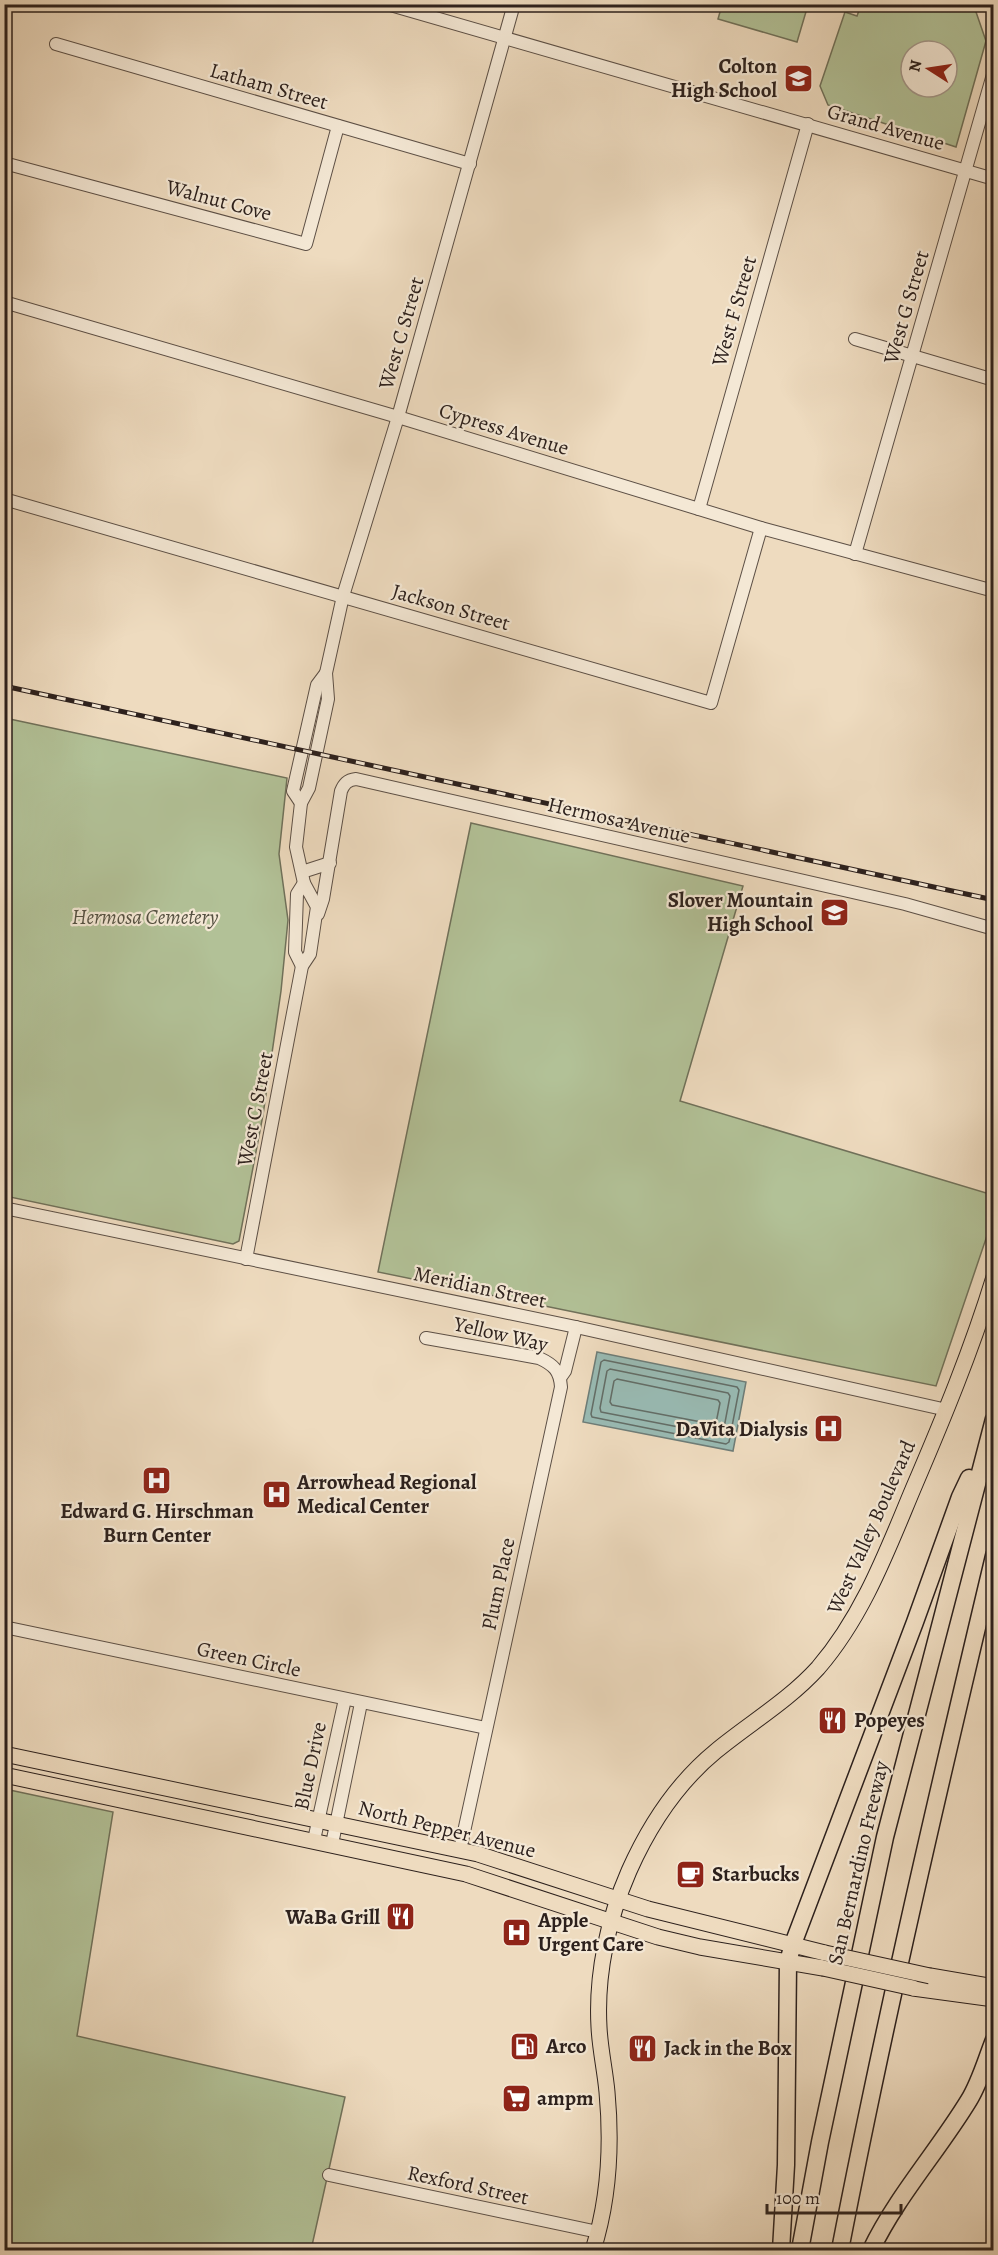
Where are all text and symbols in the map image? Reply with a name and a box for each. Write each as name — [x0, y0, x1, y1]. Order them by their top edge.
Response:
north arrow — [899, 39, 959, 99]
place label: Colton High School — [671, 52, 777, 104]
street label: Latham Street — [207, 56, 331, 116]
text: N — [903, 58, 927, 74]
school or university icon: Colton High School — [782, 62, 814, 94]
street label: Grand Avenue — [824, 97, 948, 157]
street label: Walnut Cove — [162, 172, 275, 228]
street label: West G Street — [876, 247, 936, 368]
street label: West F Street — [705, 253, 763, 370]
street label: West C Street — [371, 273, 430, 394]
street label: Cypress Avenue — [436, 396, 572, 462]
street label: Jackson Street — [389, 577, 513, 637]
street label: Hermosa Avenue — [545, 790, 693, 850]
place label: Slover Mountain High School — [668, 886, 813, 938]
school or university icon: Slover Mountain High School — [818, 896, 850, 928]
park label: Hermosa Cemetery — [72, 903, 218, 931]
street label: West C Street — [230, 1049, 280, 1170]
street label: Meridian Street — [411, 1259, 549, 1315]
street label: Yellow Way — [450, 1309, 551, 1359]
hospital icon: DaVita Dialysis — [813, 1413, 845, 1445]
place label: DaVita Dialysis — [676, 1415, 808, 1443]
street label: West Valley Boulevard — [820, 1435, 922, 1619]
hospital icon: Edward G. Hirschman Burn Center — [141, 1464, 173, 1496]
place label: Arrowhead Regional Medical Center — [296, 1468, 477, 1520]
hospital icon: Arrowhead Regional Medical Center — [260, 1478, 292, 1510]
place label: Edward G. Hirschman Burn Center — [60, 1497, 254, 1549]
street label: Plum Place — [475, 1535, 521, 1633]
street label: Green Circle — [194, 1634, 304, 1684]
restaurant icon: Popeyes — [817, 1704, 849, 1736]
place label: Popeyes — [854, 1706, 925, 1734]
street label: Blue Drive — [287, 1719, 333, 1813]
street label: San Bernardino Freeway — [821, 1758, 895, 1968]
street label: North Pepper Avenue — [355, 1793, 539, 1865]
cafe icon: Starbucks — [675, 1858, 707, 1890]
place label: Starbucks — [712, 1860, 800, 1888]
restaurant icon: WaBa Grill — [385, 1901, 417, 1933]
place label: WaBa Grill — [284, 1903, 380, 1931]
place label: Apple Urgent Care — [537, 1906, 644, 1958]
hospital icon: Apple Urgent Care — [501, 1916, 533, 1948]
fuel station icon: Arco — [509, 2030, 541, 2062]
place label: Arco — [545, 2032, 587, 2060]
restaurant icon: Jack in the Box — [627, 2032, 659, 2064]
place label: Jack in the Box — [664, 2034, 792, 2062]
supermarket icon: ampm — [500, 2082, 532, 2114]
place label: ampm — [537, 2084, 594, 2112]
street label: Rexford Street — [405, 2159, 531, 2212]
scale bar — [767, 2177, 900, 2215]
text: 100 m — [776, 2186, 820, 2210]

